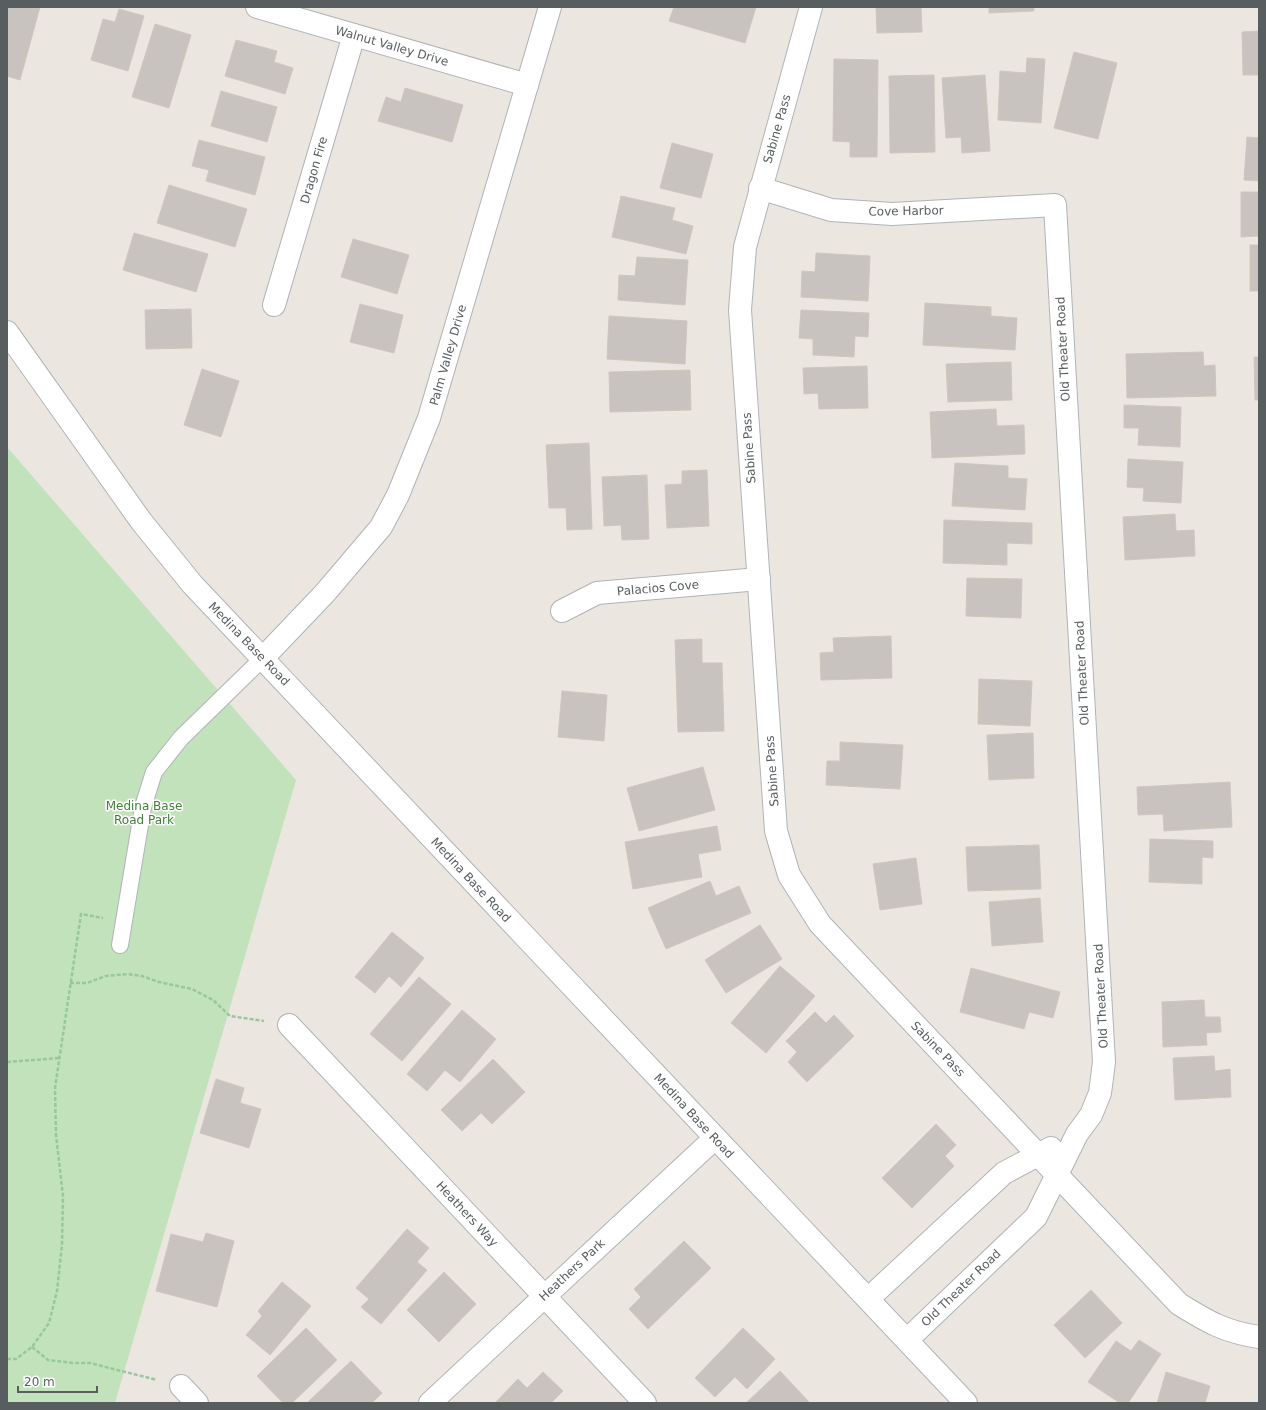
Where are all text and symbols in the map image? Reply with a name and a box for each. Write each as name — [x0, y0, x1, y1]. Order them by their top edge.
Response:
street label: Walnut Valley Drive — [334, 23, 450, 69]
street label: Sabine Pass — [760, 93, 794, 165]
street label: Dragon Fire — [298, 135, 330, 205]
street label: Cove Harbor — [868, 203, 944, 219]
street label: Old Theater Road — [1053, 296, 1073, 402]
street label: Palm Valley Drive — [427, 303, 469, 407]
street label: Sabine Pass — [740, 412, 758, 484]
street label: Palacios Cove — [616, 577, 700, 599]
street label: Medina Base Road — [206, 599, 292, 689]
street label: Old Theater Road — [1072, 620, 1092, 726]
street label: Sabine Pass — [763, 735, 781, 807]
park label: Medina Base Road Park — [106, 799, 182, 827]
street label: Medina Base Road — [428, 835, 514, 925]
street label: Old Theater Road — [1091, 943, 1111, 1049]
street label: Sabine Pass — [908, 1018, 968, 1080]
street label: Medina Base Road — [651, 1071, 737, 1161]
street label: Heathers Way — [433, 1179, 501, 1249]
street label: Heathers Park — [536, 1236, 608, 1304]
street label: Old Theater Road — [918, 1247, 1004, 1329]
scale bar — [18, 1368, 97, 1394]
text: 20 m — [24, 1375, 55, 1389]

